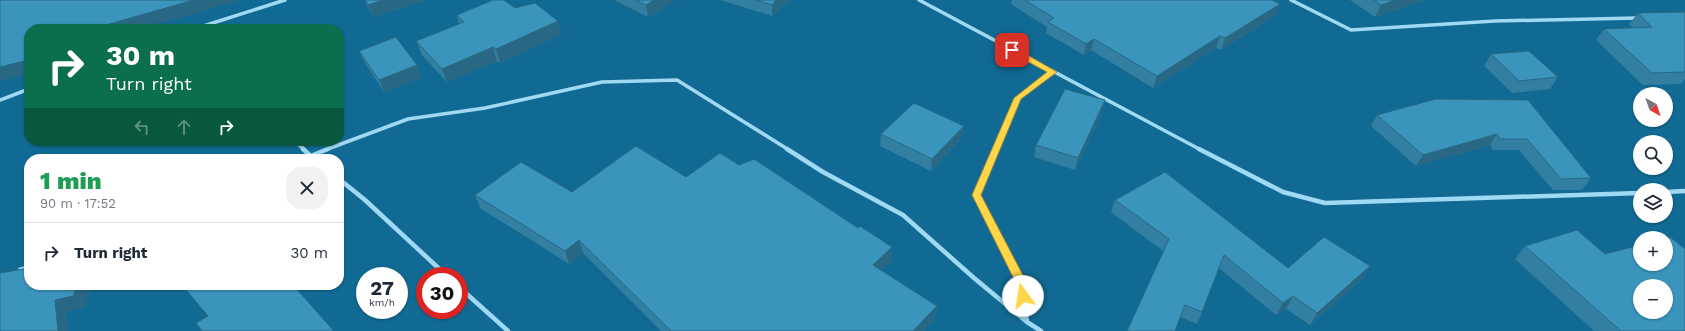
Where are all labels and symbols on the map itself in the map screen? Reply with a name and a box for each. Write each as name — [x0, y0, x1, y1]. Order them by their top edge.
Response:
pin — [995, 33, 1029, 67]
north arrow — [1633, 87, 1673, 127]
speed limit sign: 30 — [416, 267, 468, 319]
position arrow — [1002, 275, 1044, 317]

